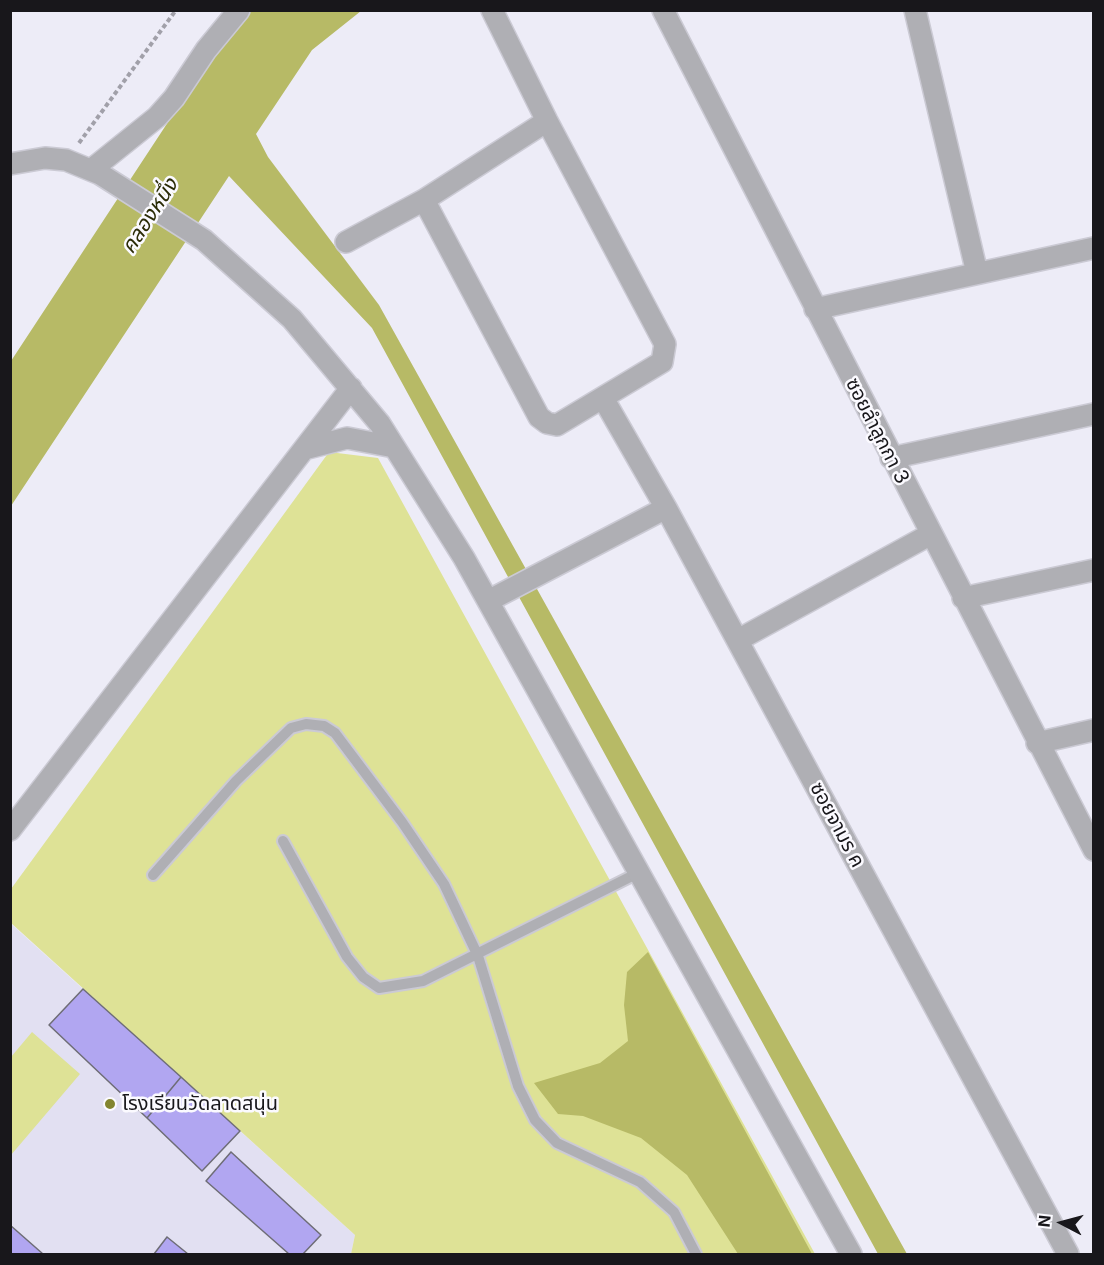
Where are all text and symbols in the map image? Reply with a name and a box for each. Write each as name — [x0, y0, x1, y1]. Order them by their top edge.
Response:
water label: คลองหนึ่ง — [116, 174, 184, 258]
street label: ซอยลำลูกกา 3 — [840, 374, 914, 488]
street label: ซอยจามร ค — [805, 778, 869, 872]
place label: โรงเรียนวัดลาดสนุ่น — [122, 1092, 278, 1116]
marker: โรงเรียนวัดลาดสนุ่น — [103, 1097, 117, 1111]
north arrow — [1032, 1193, 1092, 1253]
text: N — [1034, 1214, 1055, 1228]

